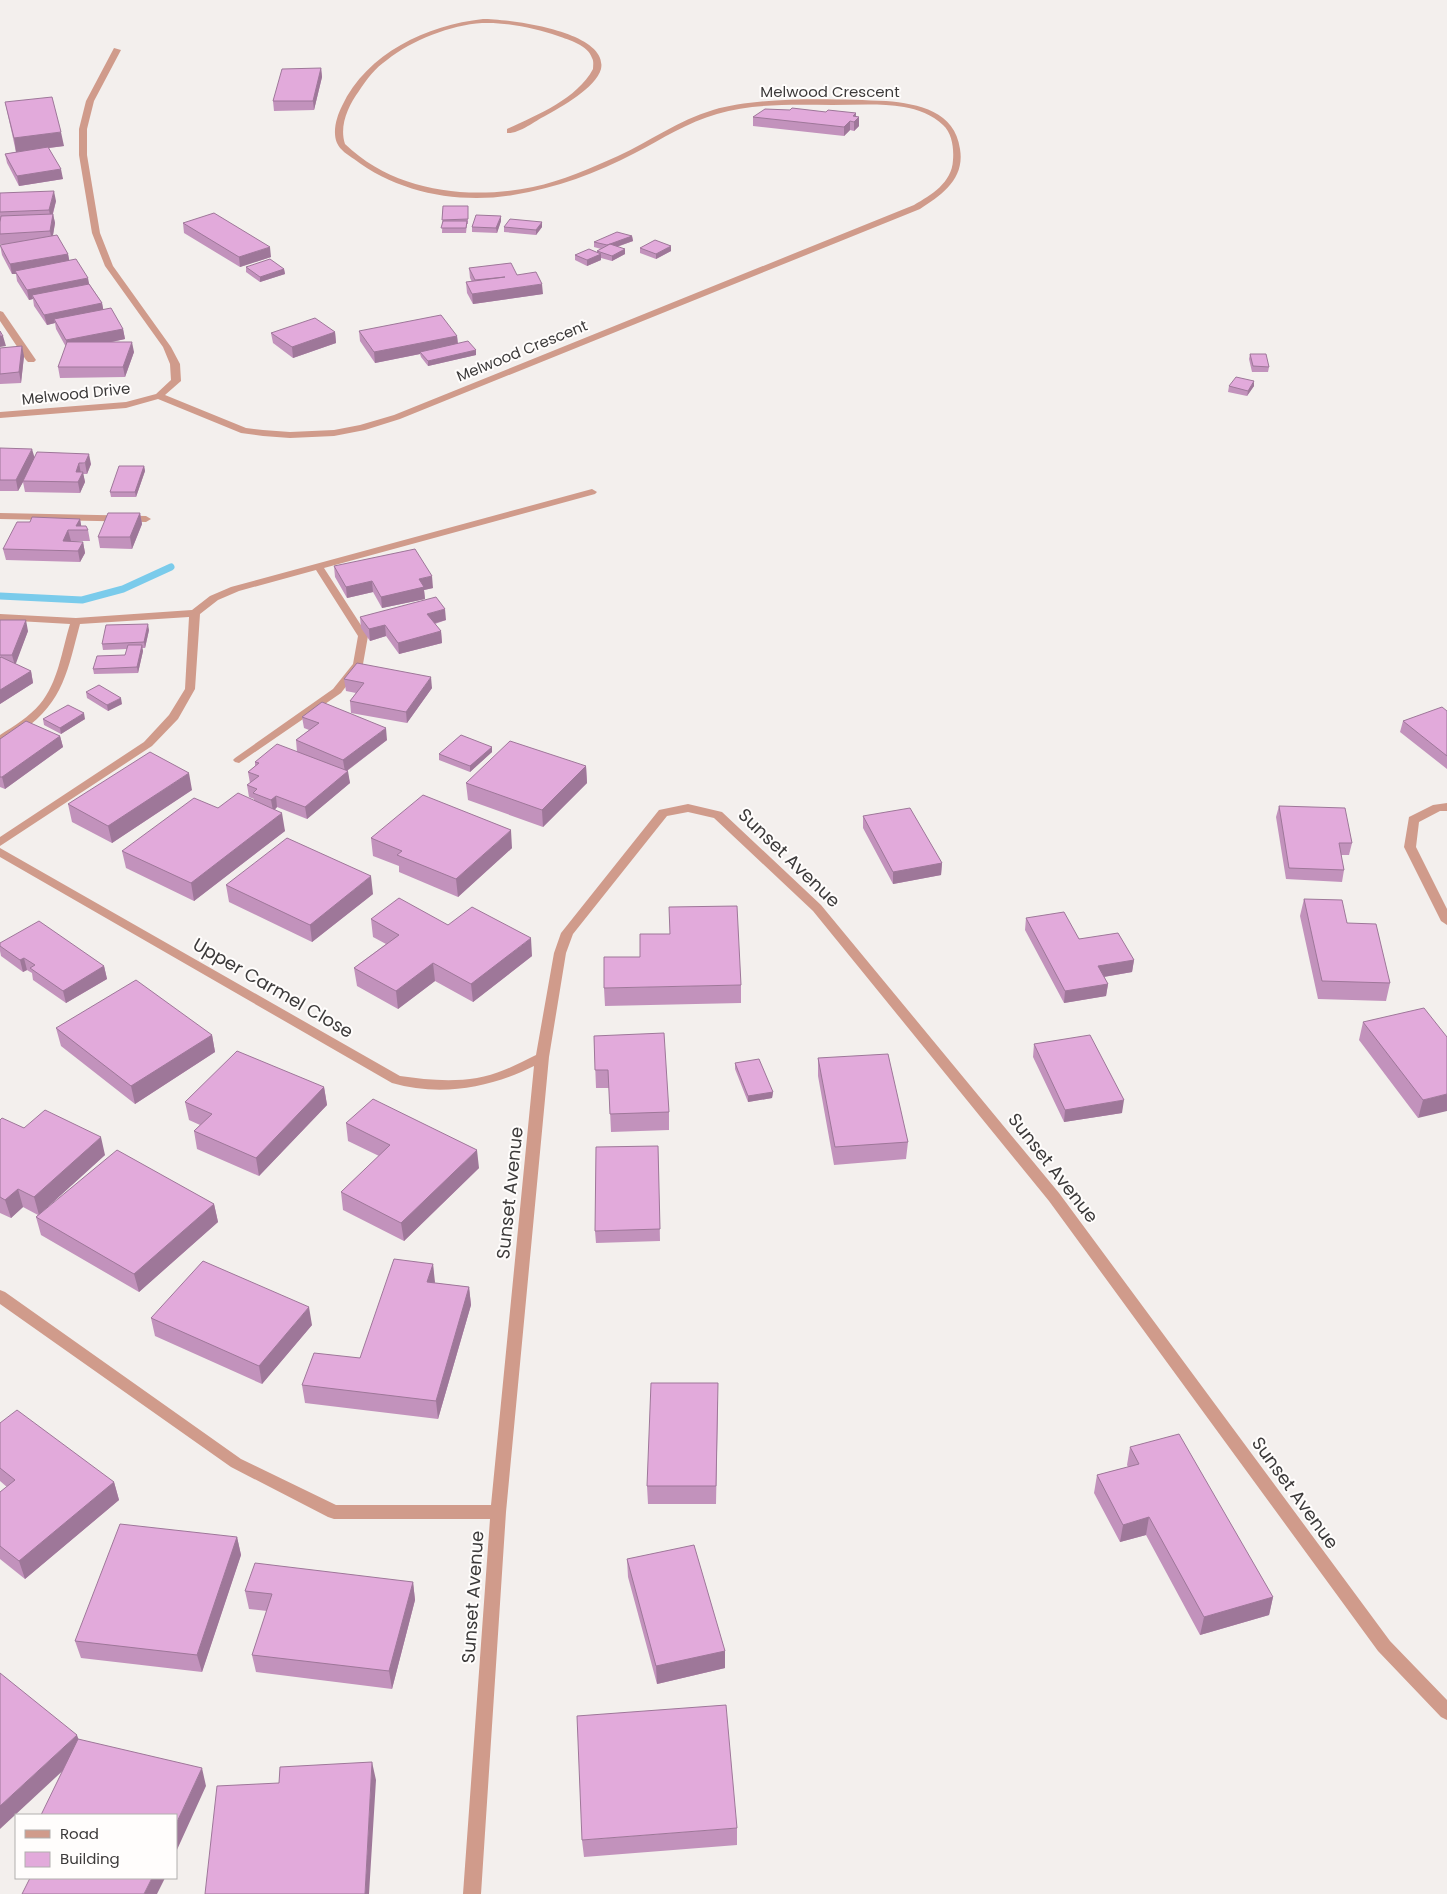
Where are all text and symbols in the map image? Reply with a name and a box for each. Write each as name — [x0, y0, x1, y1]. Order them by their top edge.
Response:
street label: Melwood Crescent — [760, 81, 900, 102]
street label: Melwood Crescent — [453, 315, 590, 386]
street label: Melwood Drive — [21, 377, 131, 410]
street label: Sunset Avenue — [733, 802, 846, 913]
street label: Upper Carmel Close — [189, 931, 358, 1044]
street label: Sunset Avenue — [1003, 1108, 1104, 1228]
street label: Sunset Avenue — [490, 1125, 529, 1260]
street label: Sunset Avenue — [1246, 1432, 1345, 1554]
street label: Sunset Avenue — [455, 1530, 490, 1664]
legend — [15, 1814, 178, 1879]
text: Road — [60, 1823, 99, 1844]
text: Building — [60, 1848, 120, 1869]

